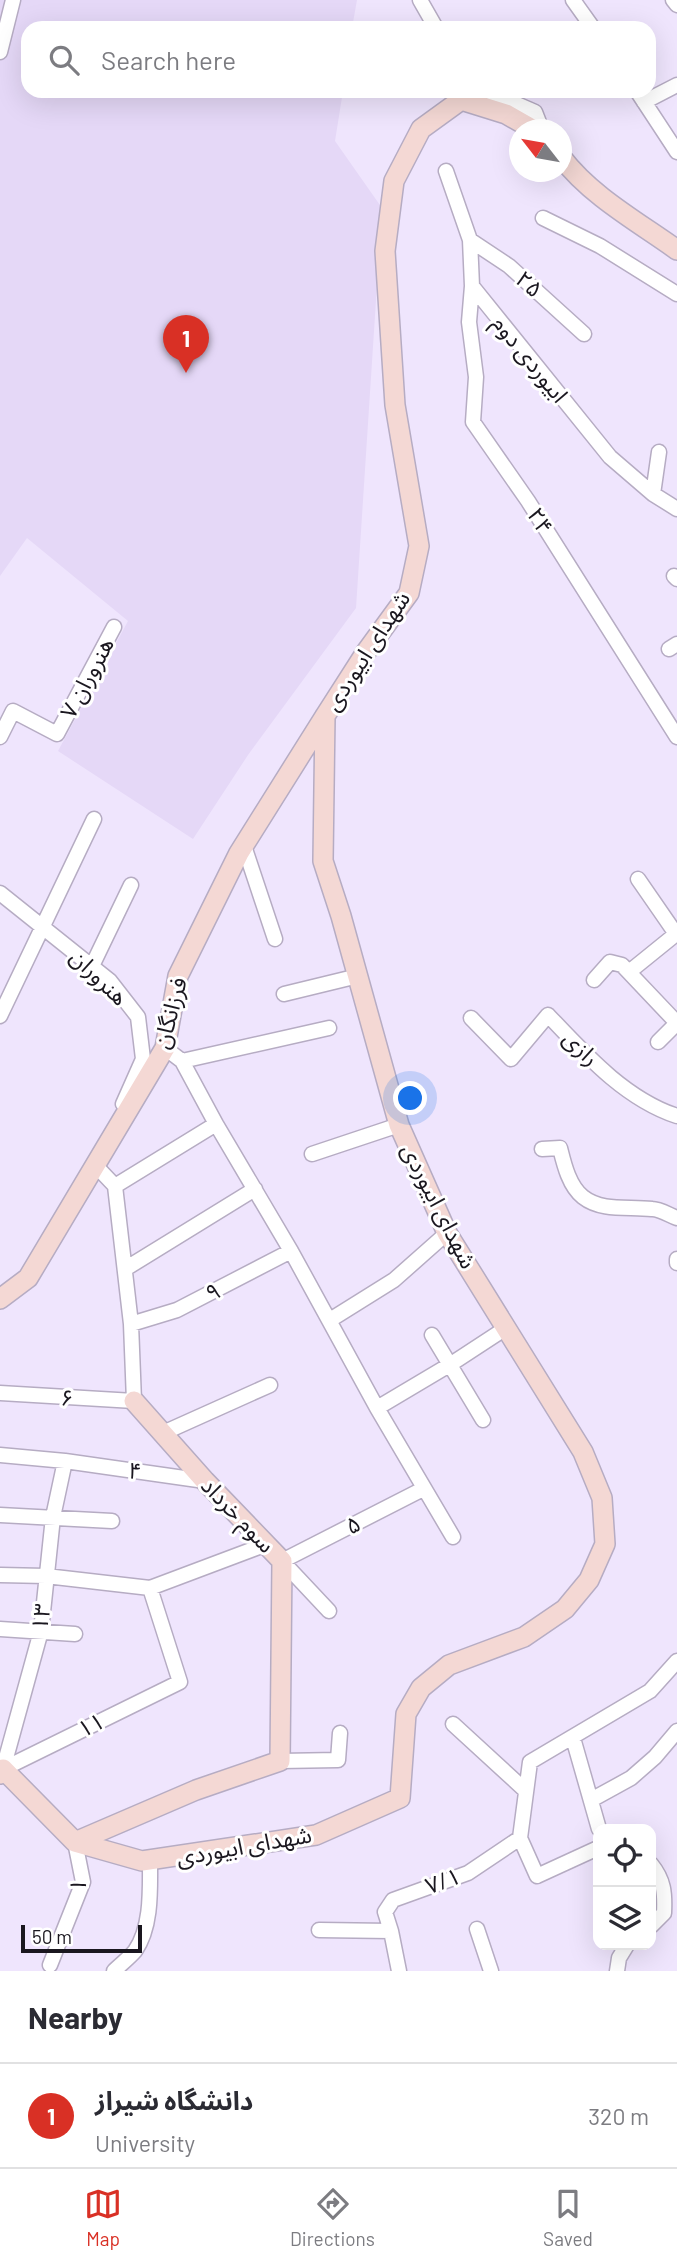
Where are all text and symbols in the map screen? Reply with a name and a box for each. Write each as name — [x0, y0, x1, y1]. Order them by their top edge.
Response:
search box — [21, 21, 656, 98]
icon: search — [45, 41, 83, 79]
text: Search here — [101, 44, 236, 75]
north arrow — [509, 119, 572, 182]
street label: ۲۵ — [511, 264, 549, 302]
street label: ابیوردی دوم — [483, 309, 574, 411]
pin: 1 — [163, 315, 209, 373]
street label: ۲۴ — [522, 502, 560, 539]
street label: شهدای ابیوردی — [317, 585, 416, 716]
street label: هنروران ۷ — [53, 632, 120, 723]
street label: هنروران — [64, 942, 134, 1011]
street label: فرزانگان — [146, 974, 193, 1052]
street label: رازی — [557, 1024, 606, 1072]
your location — [393, 1081, 427, 1115]
street label: شهدای ابیوردی — [395, 1138, 483, 1273]
street label: ۹ — [200, 1276, 225, 1307]
street label: ۶ — [60, 1383, 75, 1411]
street label: ۴ — [127, 1455, 144, 1485]
street label: سوم خرداد — [192, 1471, 281, 1561]
street label: ۵ — [340, 1509, 365, 1540]
street label: ۱۳ — [24, 1602, 56, 1632]
street label: ۱۱ — [73, 1706, 109, 1742]
street label: شهدای ابیوردی — [174, 1819, 314, 1872]
map controls — [593, 1824, 656, 1950]
button: locate — [593, 1824, 656, 1887]
street label: ۷/۱ — [421, 1861, 464, 1899]
street label: ۱ — [62, 1876, 92, 1893]
button: layers — [593, 1887, 656, 1950]
scale bar — [21, 1922, 142, 1954]
text: 50 m — [32, 1925, 72, 1948]
text: Nearby — [28, 1999, 123, 2035]
text: دانشگاه شیراز — [95, 2084, 253, 2115]
text: 1 — [47, 2102, 55, 2130]
text: 320 m — [588, 2102, 649, 2130]
text: University — [95, 2129, 195, 2157]
tab: Map — [84, 2185, 122, 2250]
tab: Directions — [290, 2185, 375, 2250]
tab: Saved — [543, 2185, 593, 2250]

